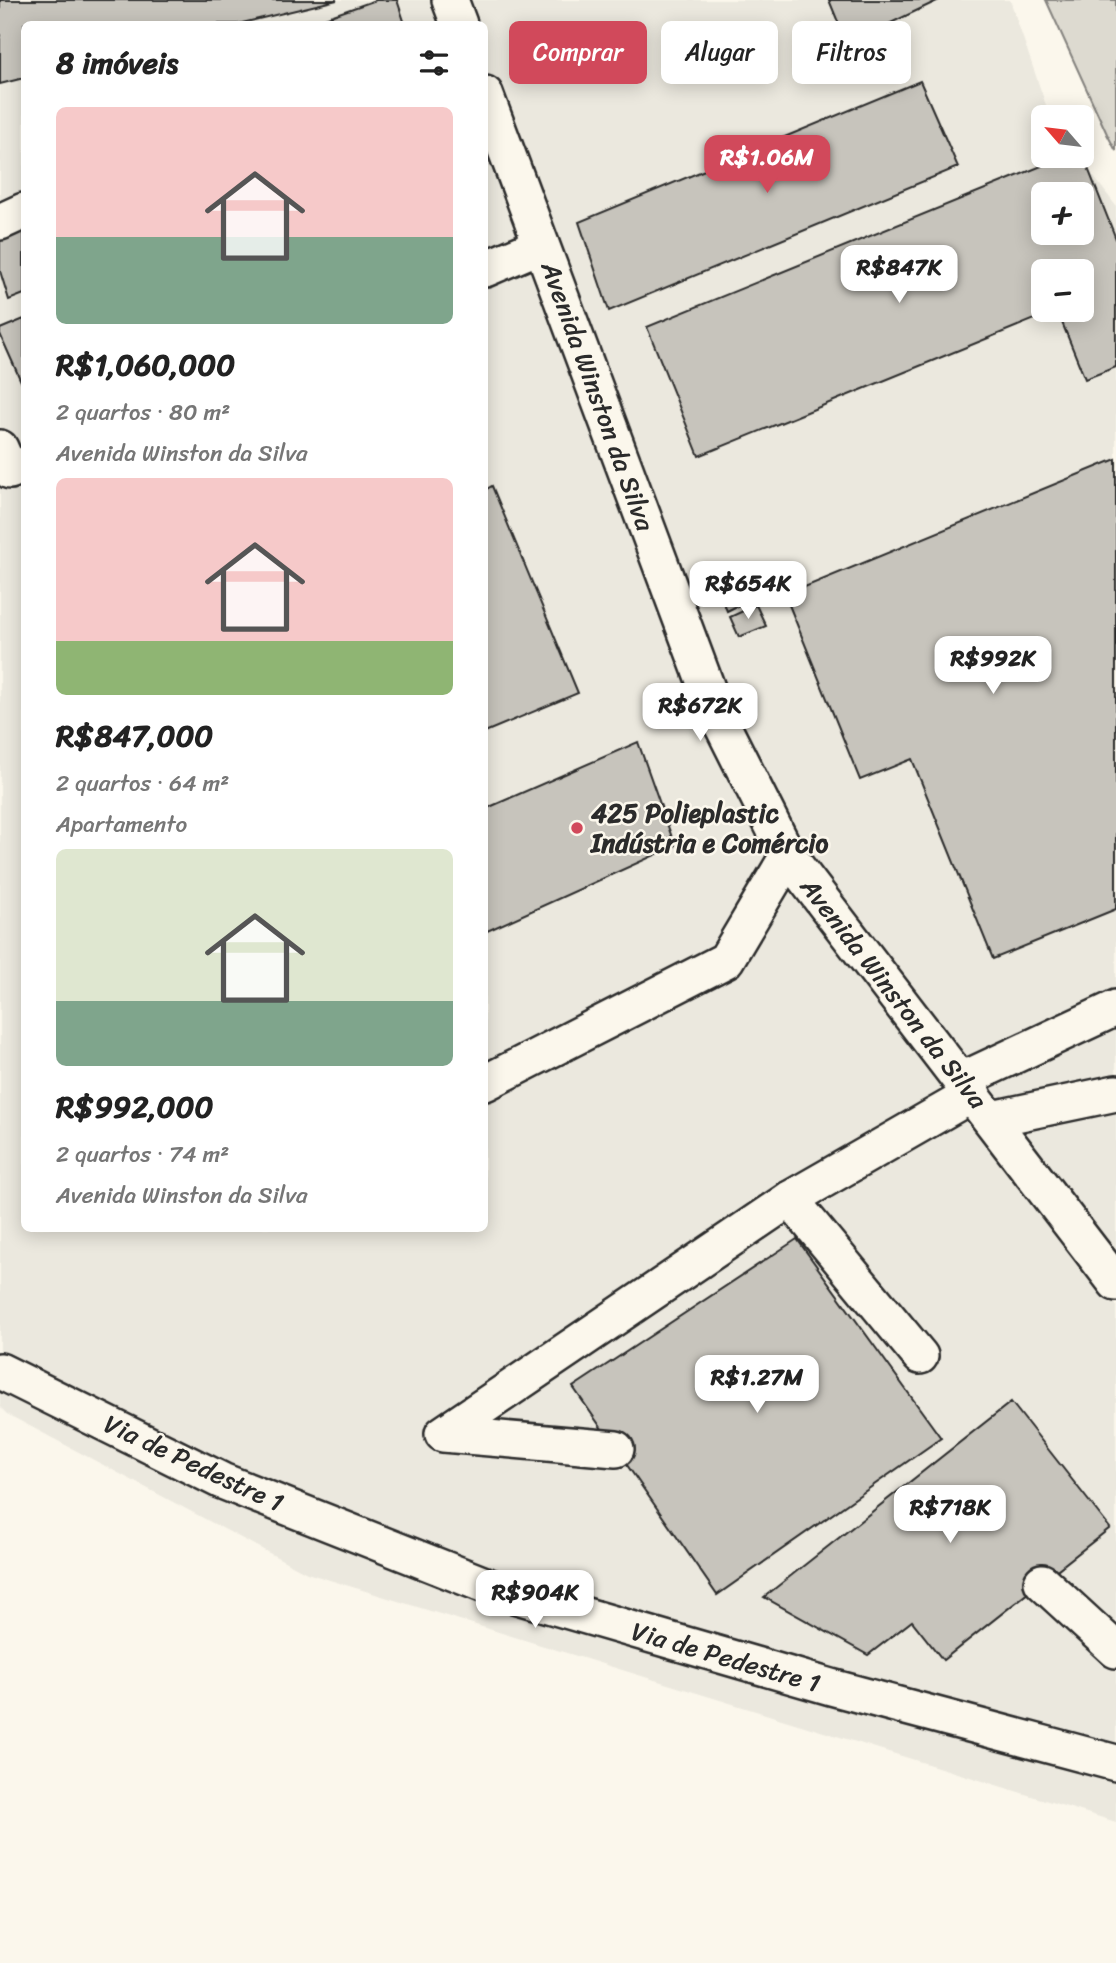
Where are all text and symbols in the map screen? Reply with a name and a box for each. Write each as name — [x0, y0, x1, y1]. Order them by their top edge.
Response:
chip: Comprar — [509, 21, 647, 84]
chip: Alugar — [661, 21, 778, 84]
chip: Filtros — [792, 21, 911, 84]
text: 8 imóveis — [56, 36, 178, 90]
icon: filters — [415, 44, 453, 82]
north arrow — [1031, 105, 1094, 168]
map controls — [1031, 105, 1094, 322]
pin: R$1.06M — [702, 136, 832, 195]
text: R$1.06M — [720, 137, 814, 178]
icon: home — [192, 153, 318, 279]
button: + — [1031, 182, 1094, 245]
pin: R$847K — [842, 246, 956, 305]
text: R$847K — [857, 247, 941, 288]
street label: Avenida Winston da Silva — [527, 254, 669, 538]
button: − — [1031, 259, 1094, 322]
text: R$1,060,000 — [56, 338, 235, 392]
text: 2 quartos · 80 m² — [56, 392, 230, 433]
text: Avenida Winston da Silva — [56, 433, 308, 474]
icon: home — [192, 524, 318, 650]
pin: R$654K — [691, 562, 805, 621]
text: R$654K — [706, 563, 790, 604]
pin: R$992K — [936, 636, 1050, 696]
text: R$992K — [951, 638, 1035, 679]
pin: R$672K — [643, 684, 757, 743]
text: R$672K — [659, 685, 741, 726]
text: R$847,000 — [56, 709, 213, 763]
text: 2 quartos · 64 m² — [56, 763, 229, 804]
place label: 425 Polieplastic Indústria e Comércio — [589, 790, 828, 866]
text: Apartamento — [56, 804, 187, 845]
marker: 425 Polieplastic Indústria e Comércio — [569, 820, 585, 836]
street label: Avenida Winston da Silva — [788, 866, 1000, 1120]
icon: home — [192, 895, 318, 1021]
text: R$992,000 — [56, 1080, 214, 1134]
text: 2 quartos · 74 m² — [56, 1134, 229, 1175]
text: Avenida Winston da Silva — [56, 1175, 308, 1216]
pin: R$1.27M — [692, 1356, 822, 1415]
text: R$1.27M — [711, 1357, 803, 1398]
street label: Via de Pedestre 1 — [96, 1401, 292, 1525]
pin: R$718K — [893, 1486, 1007, 1545]
text: R$718K — [910, 1487, 990, 1528]
pin: R$904K — [478, 1570, 592, 1630]
text: R$904K — [492, 1572, 578, 1613]
street label: Via de Pedestre 1 — [626, 1608, 826, 1706]

